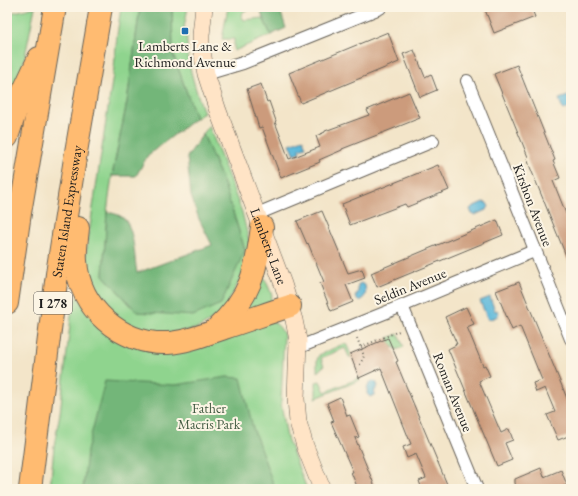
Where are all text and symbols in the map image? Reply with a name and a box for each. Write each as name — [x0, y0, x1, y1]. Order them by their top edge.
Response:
marker: Lamberts Lane & Richmond Avenue — [180, 26, 190, 36]
place label: Lamberts Lane & Richmond Avenue — [134, 37, 236, 71]
street label: Staten Island Expressway — [48, 143, 86, 279]
street label: Kirshon Avenue — [509, 161, 557, 249]
street label: Lamberts Lane — [246, 205, 292, 288]
street label: Seldin Avenue — [371, 263, 449, 309]
road number: I 278 — [34, 292, 72, 314]
street label: Roman Avenue — [429, 350, 477, 435]
park label: Father Macris Park — [178, 399, 241, 433]

